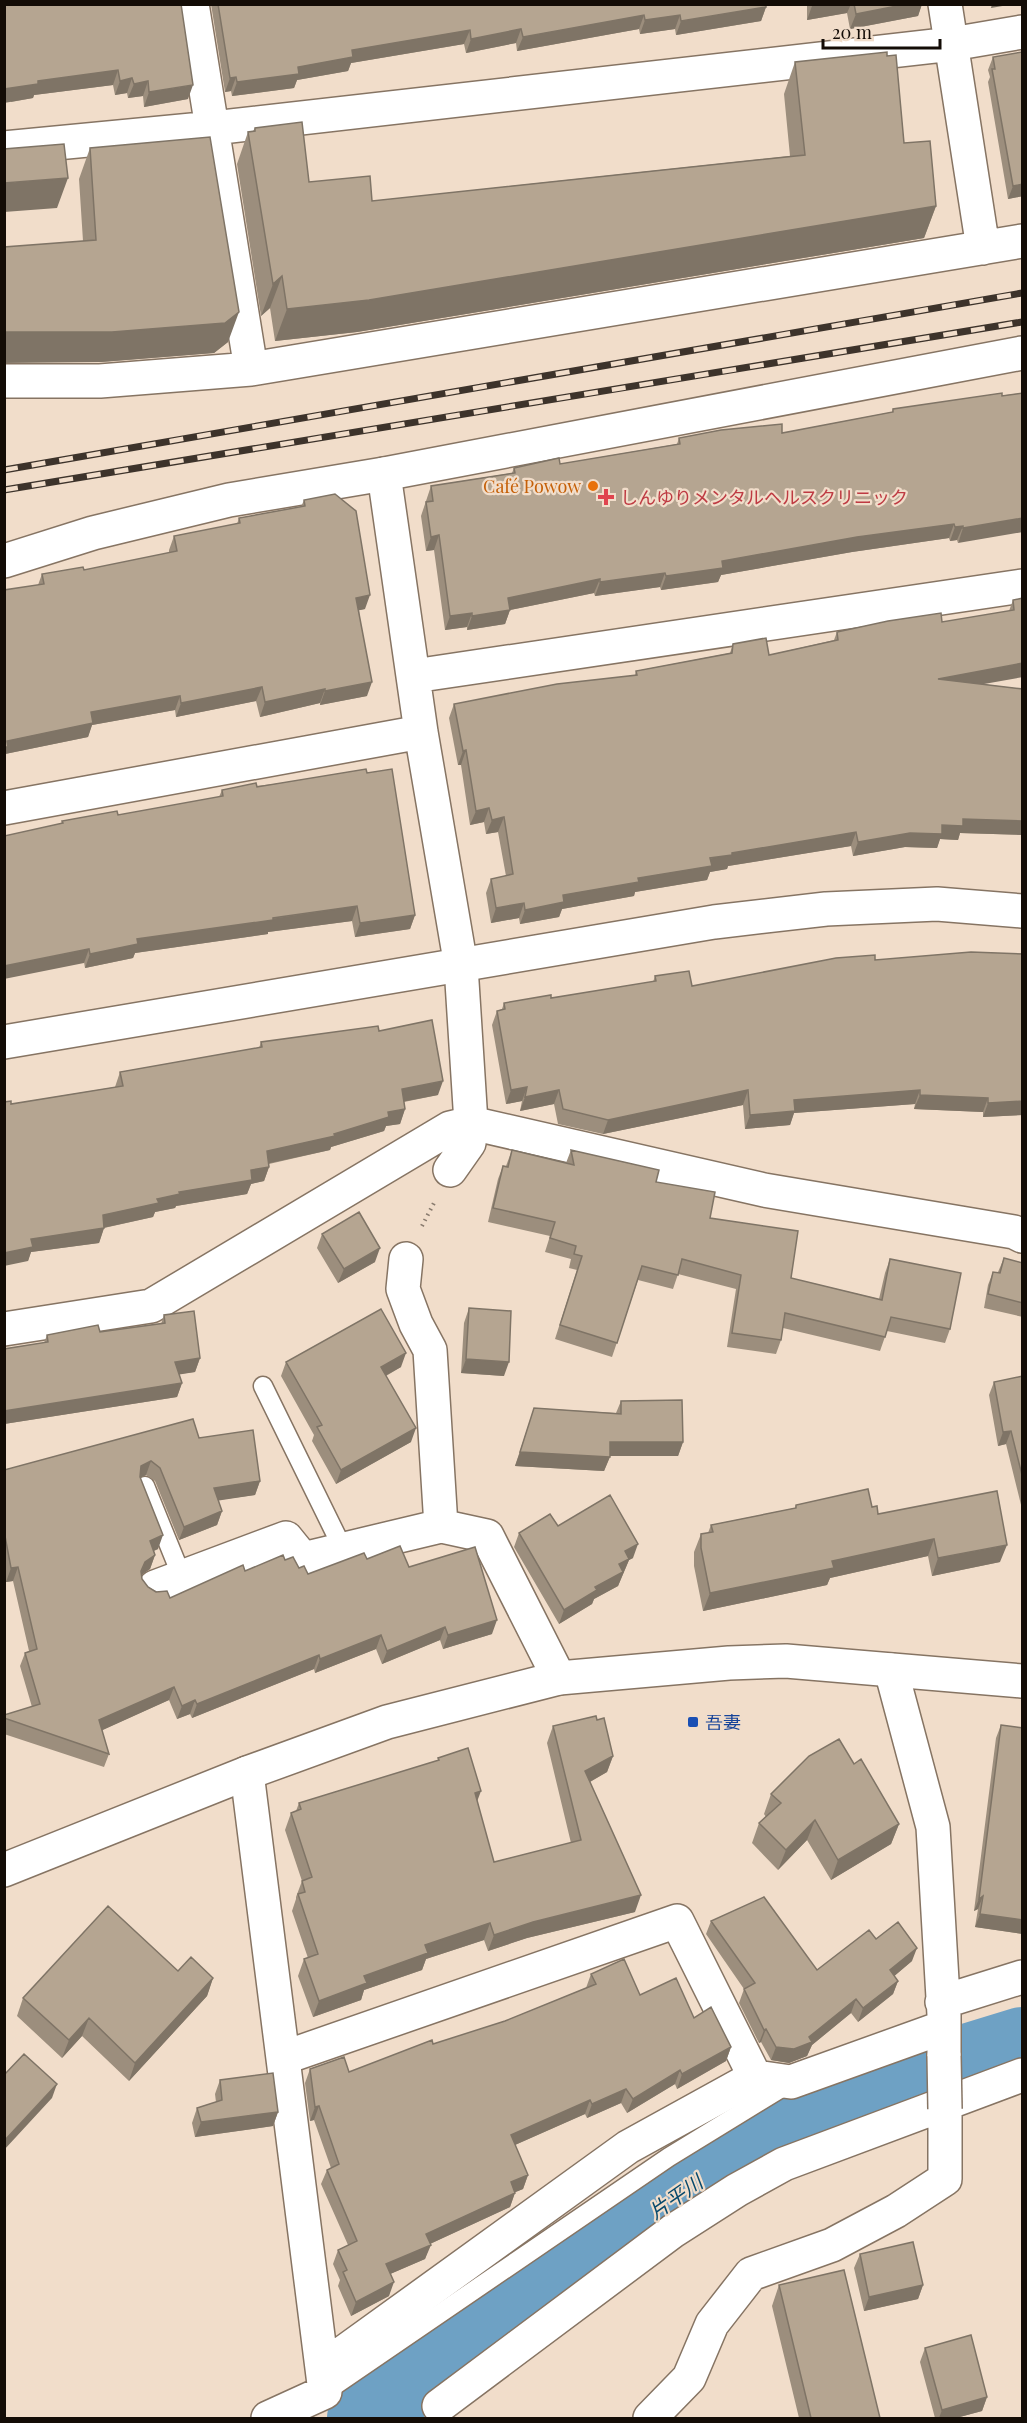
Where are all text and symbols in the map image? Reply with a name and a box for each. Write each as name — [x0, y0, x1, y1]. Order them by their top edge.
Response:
scale bar — [823, 12, 940, 50]
text: 20 m — [832, 20, 872, 44]
place label: Café Powow — [483, 474, 581, 498]
marker: Café Powow — [586, 479, 600, 493]
place label: しんゆりメンタルヘルスクリニック — [620, 485, 908, 509]
marker: しんゆりメンタルヘルスクリニック — [597, 488, 615, 506]
place label: 吾妻 — [705, 1710, 741, 1734]
marker: 吾妻 — [686, 1715, 700, 1729]
water label: 片平川 — [643, 2167, 709, 2224]

